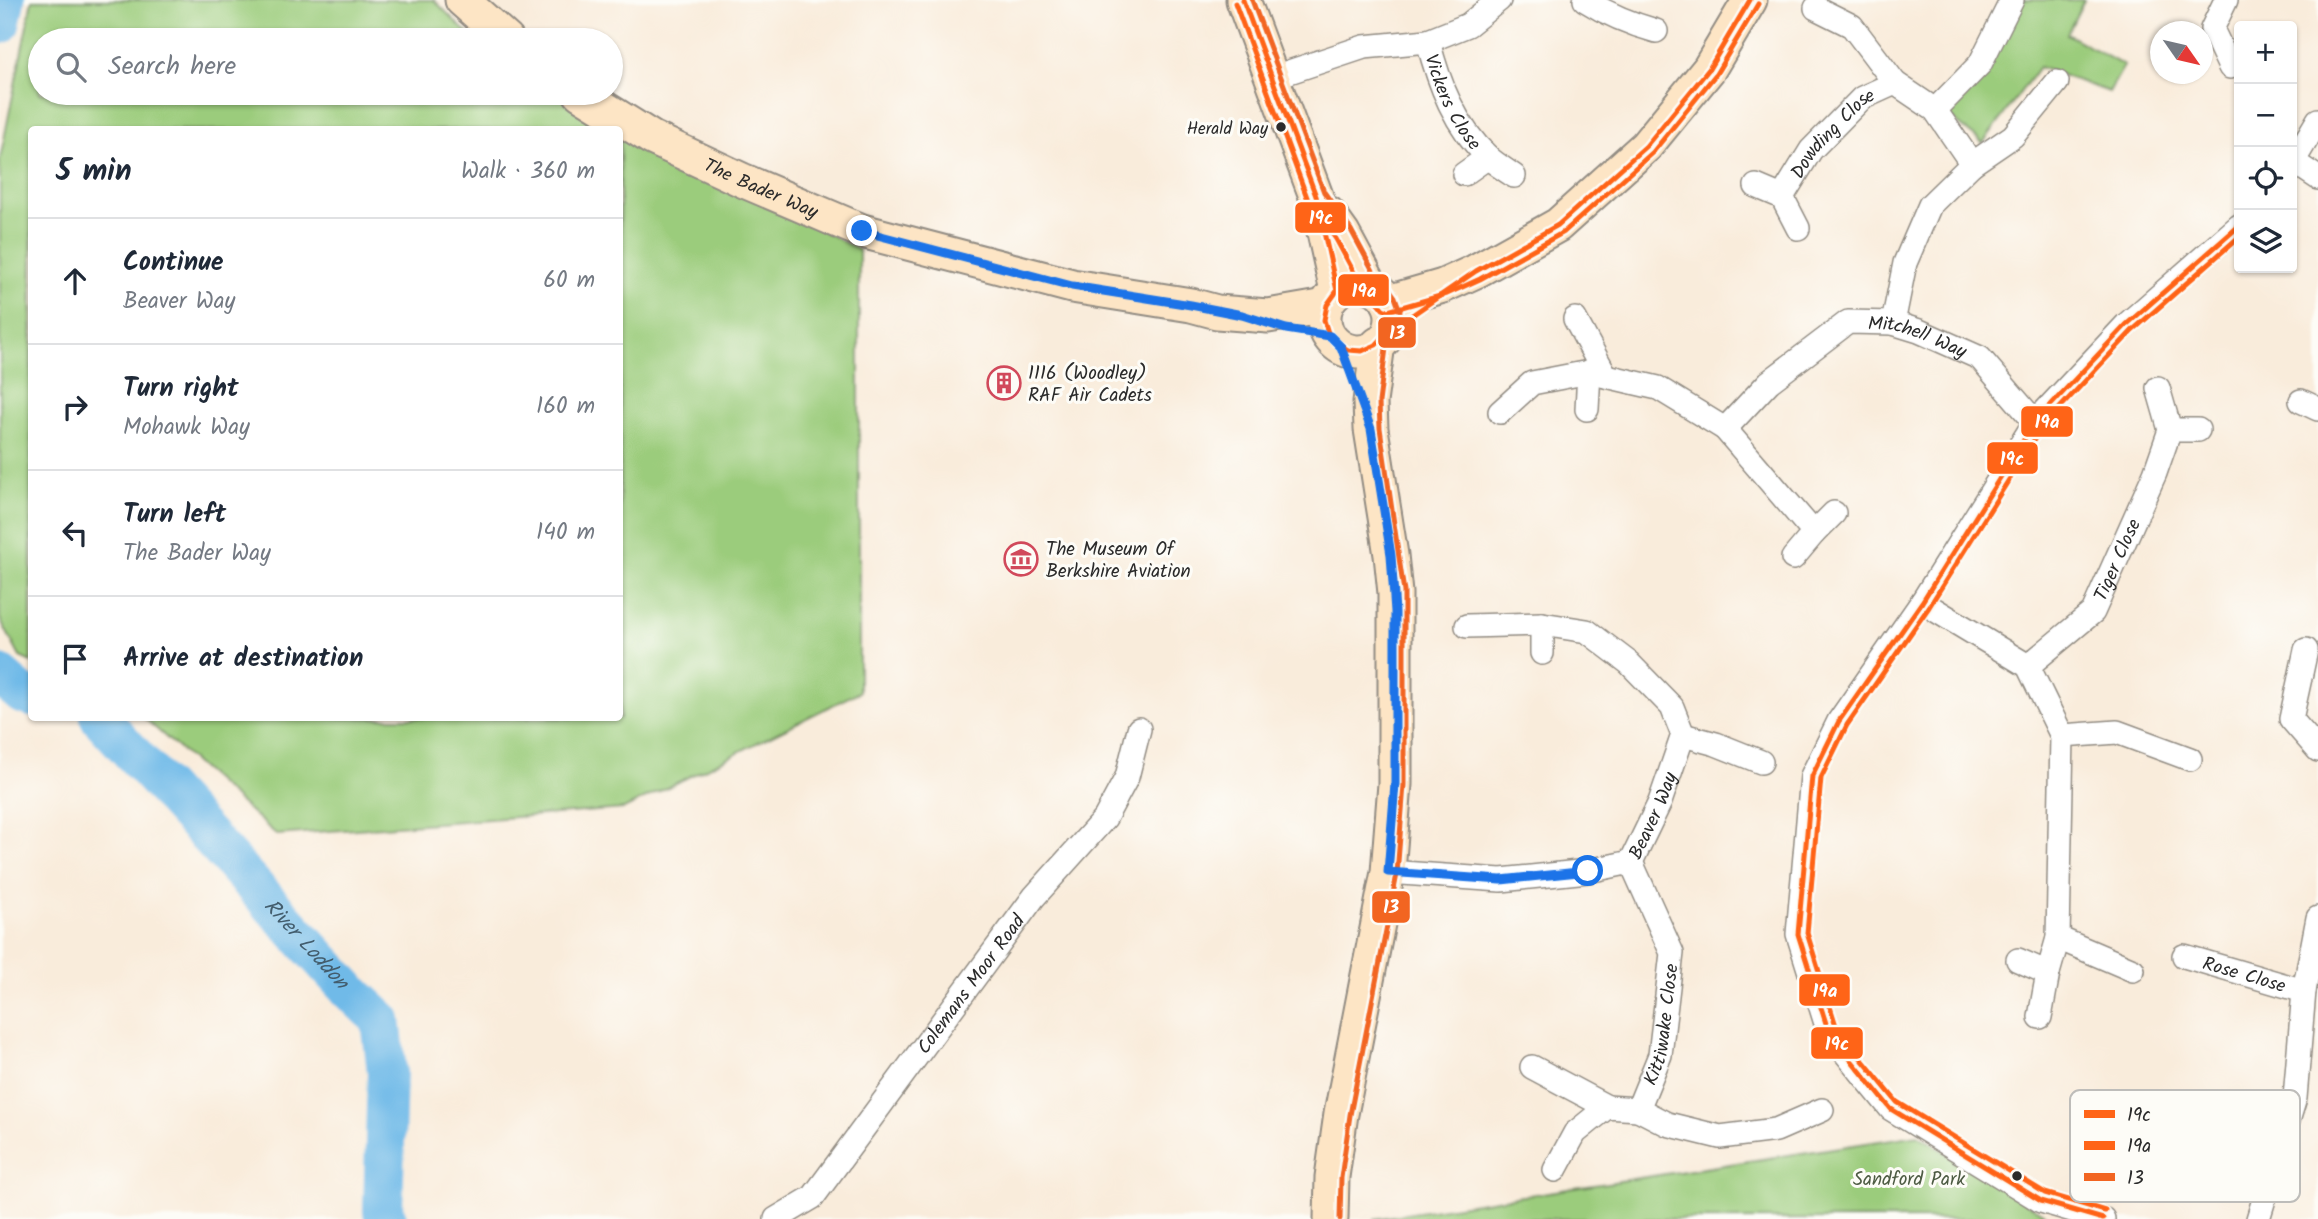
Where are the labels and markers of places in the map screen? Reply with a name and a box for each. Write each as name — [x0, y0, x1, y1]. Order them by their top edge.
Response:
place label: Herald Way — [1187, 116, 1269, 143]
marker: Herald Way — [1274, 120, 1288, 134]
place label: 1116 (Woodley) RAF Air Cadets — [1028, 359, 1152, 411]
building icon: 1116 (Woodley) RAF Air Cadets — [985, 364, 1023, 402]
place label: The Museum Of Berkshire Aviation — [1046, 535, 1191, 587]
museum icon: The Museum Of Berkshire Aviation — [1002, 540, 1040, 578]
unlabelled marker — [2010, 1169, 2024, 1183]

